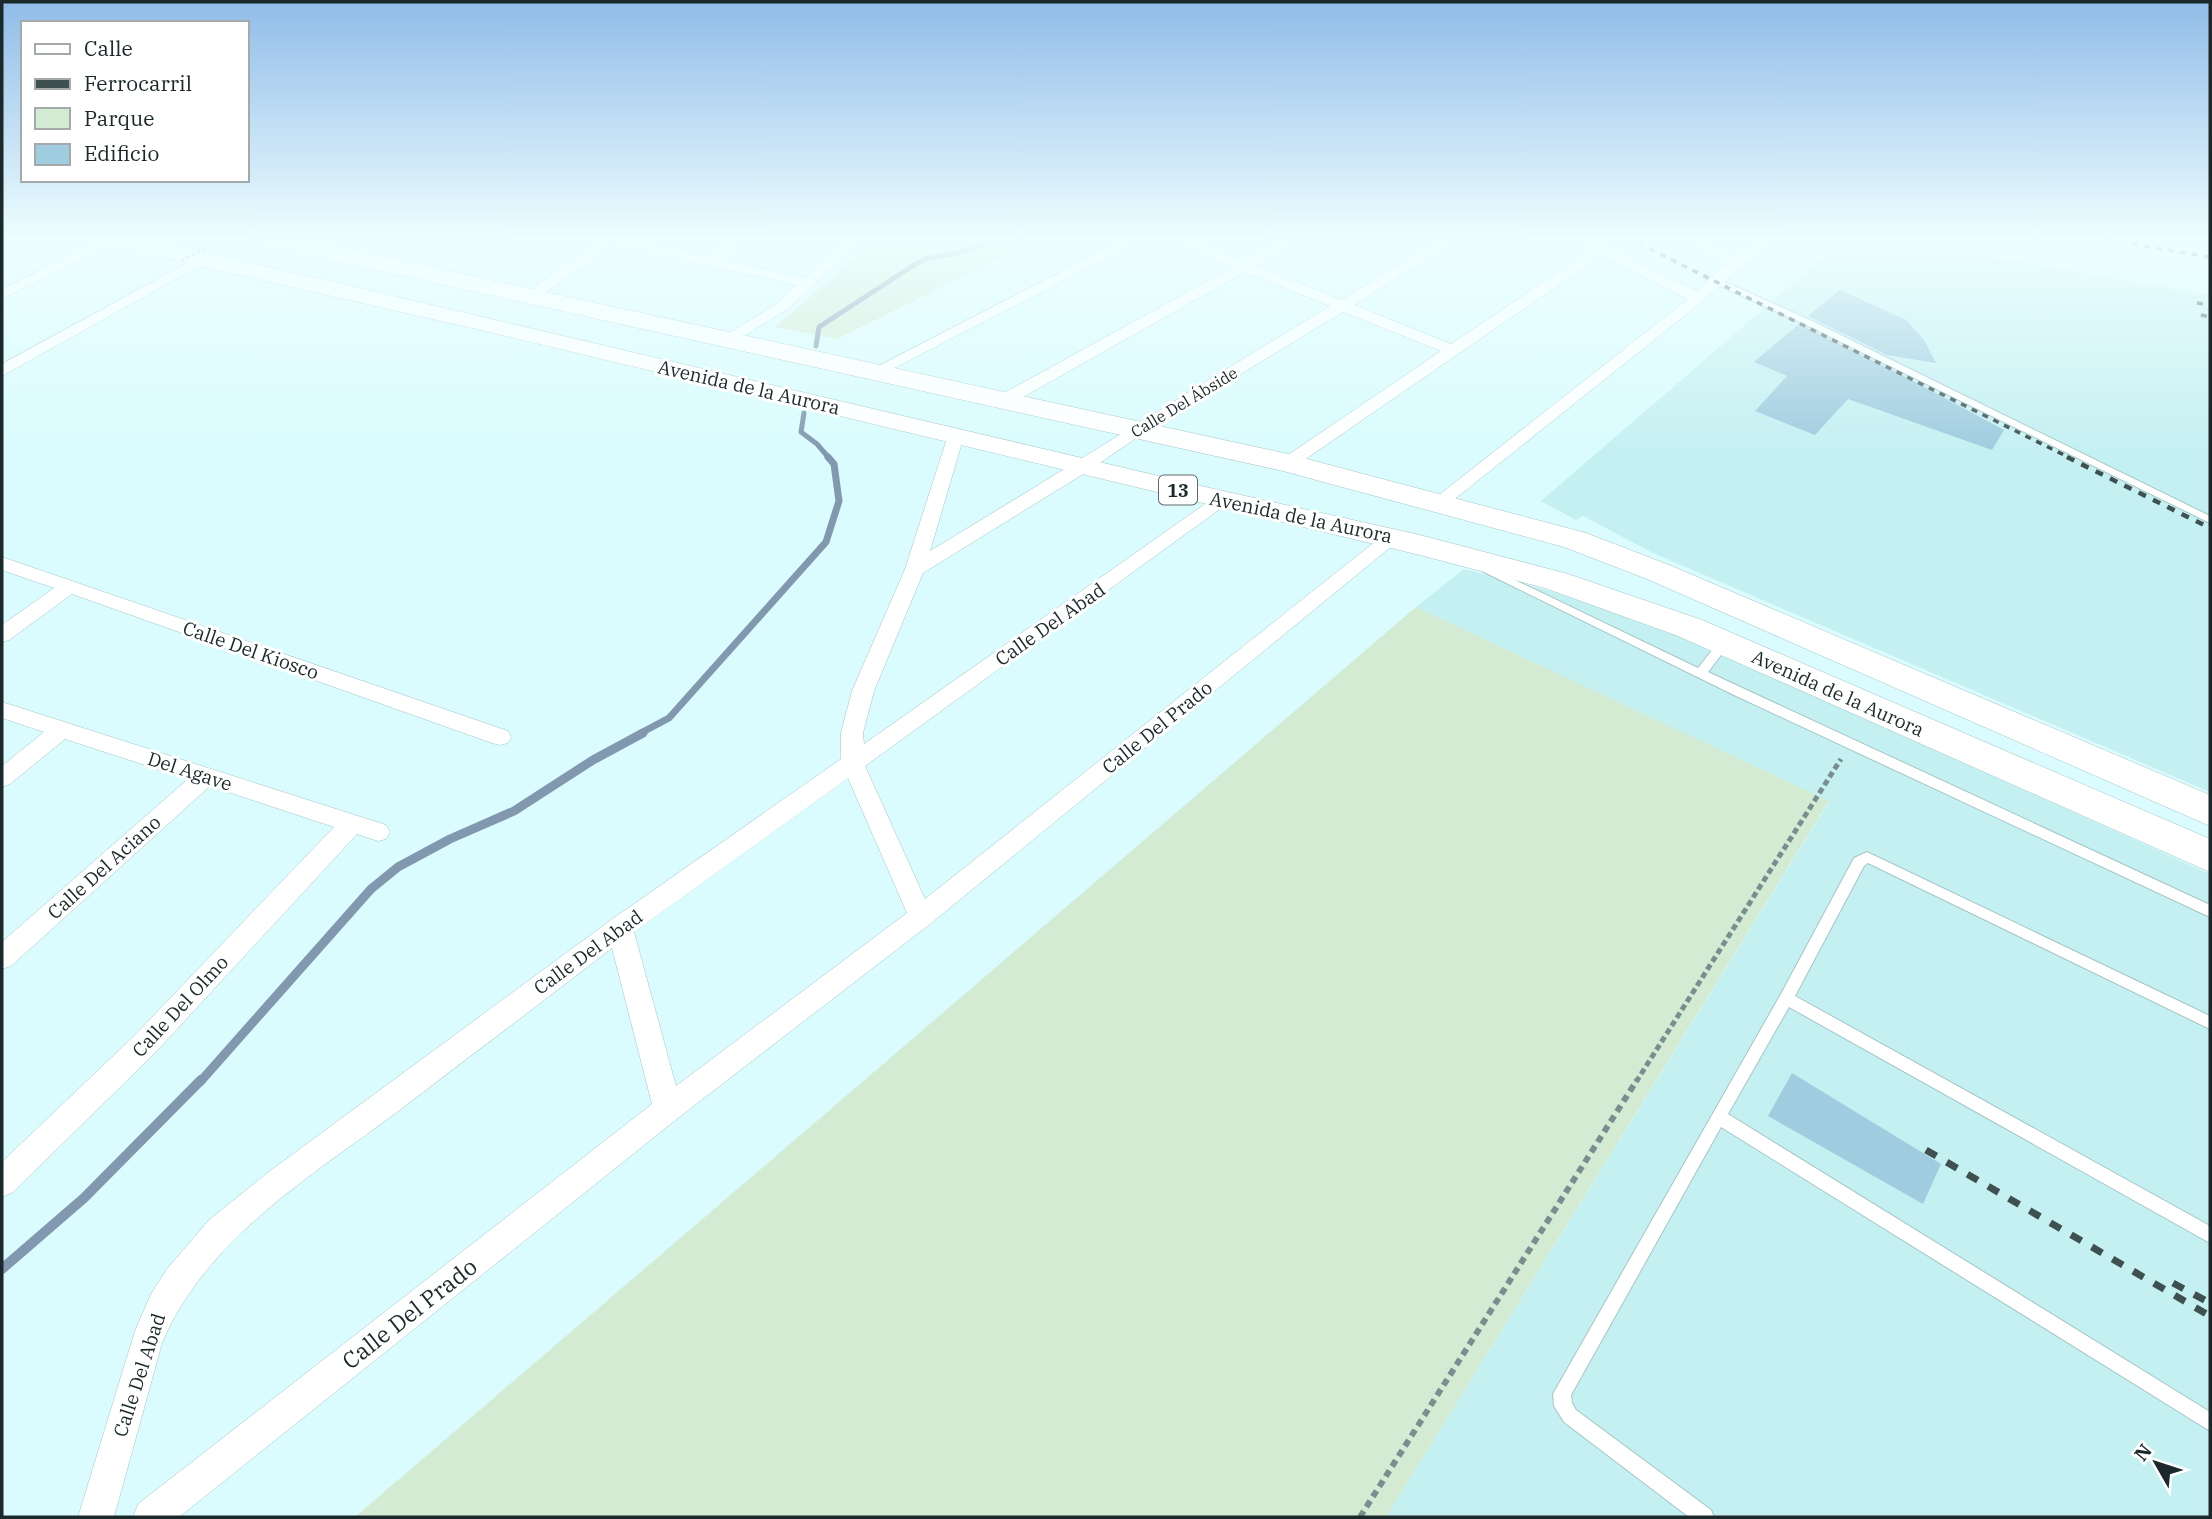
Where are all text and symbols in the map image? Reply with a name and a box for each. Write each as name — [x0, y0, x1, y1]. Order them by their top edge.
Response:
legend — [21, 21, 248, 182]
text: Calle — [84, 34, 133, 62]
text: Ferrocarril — [84, 69, 192, 97]
text: Parque — [84, 104, 154, 132]
text: Edificio — [84, 139, 159, 167]
street label: Avenida de la Aurora — [656, 354, 842, 420]
street label: Calle Del Ábside — [1127, 361, 1241, 442]
road number: 13 — [1159, 476, 1197, 504]
street label: Avenida de la Aurora — [1207, 486, 1395, 548]
street label: Calle Del Abad — [990, 577, 1110, 671]
street label: Calle Del Kiosco — [180, 616, 322, 684]
street label: Avenida de la Aurora — [1748, 644, 1928, 742]
street label: Calle Del Prado — [1097, 675, 1217, 779]
street label: Del Agave — [145, 746, 235, 796]
street label: Calle Del Aciano — [42, 810, 166, 924]
street label: Calle Del Abad — [529, 904, 647, 1000]
street label: Calle Del Olmo — [127, 950, 233, 1062]
street label: Calle Del Prado — [335, 1251, 483, 1375]
street label: Calle Del Abad — [108, 1310, 170, 1440]
north arrow — [2121, 1428, 2191, 1498]
text: N — [2129, 1439, 2157, 1466]

